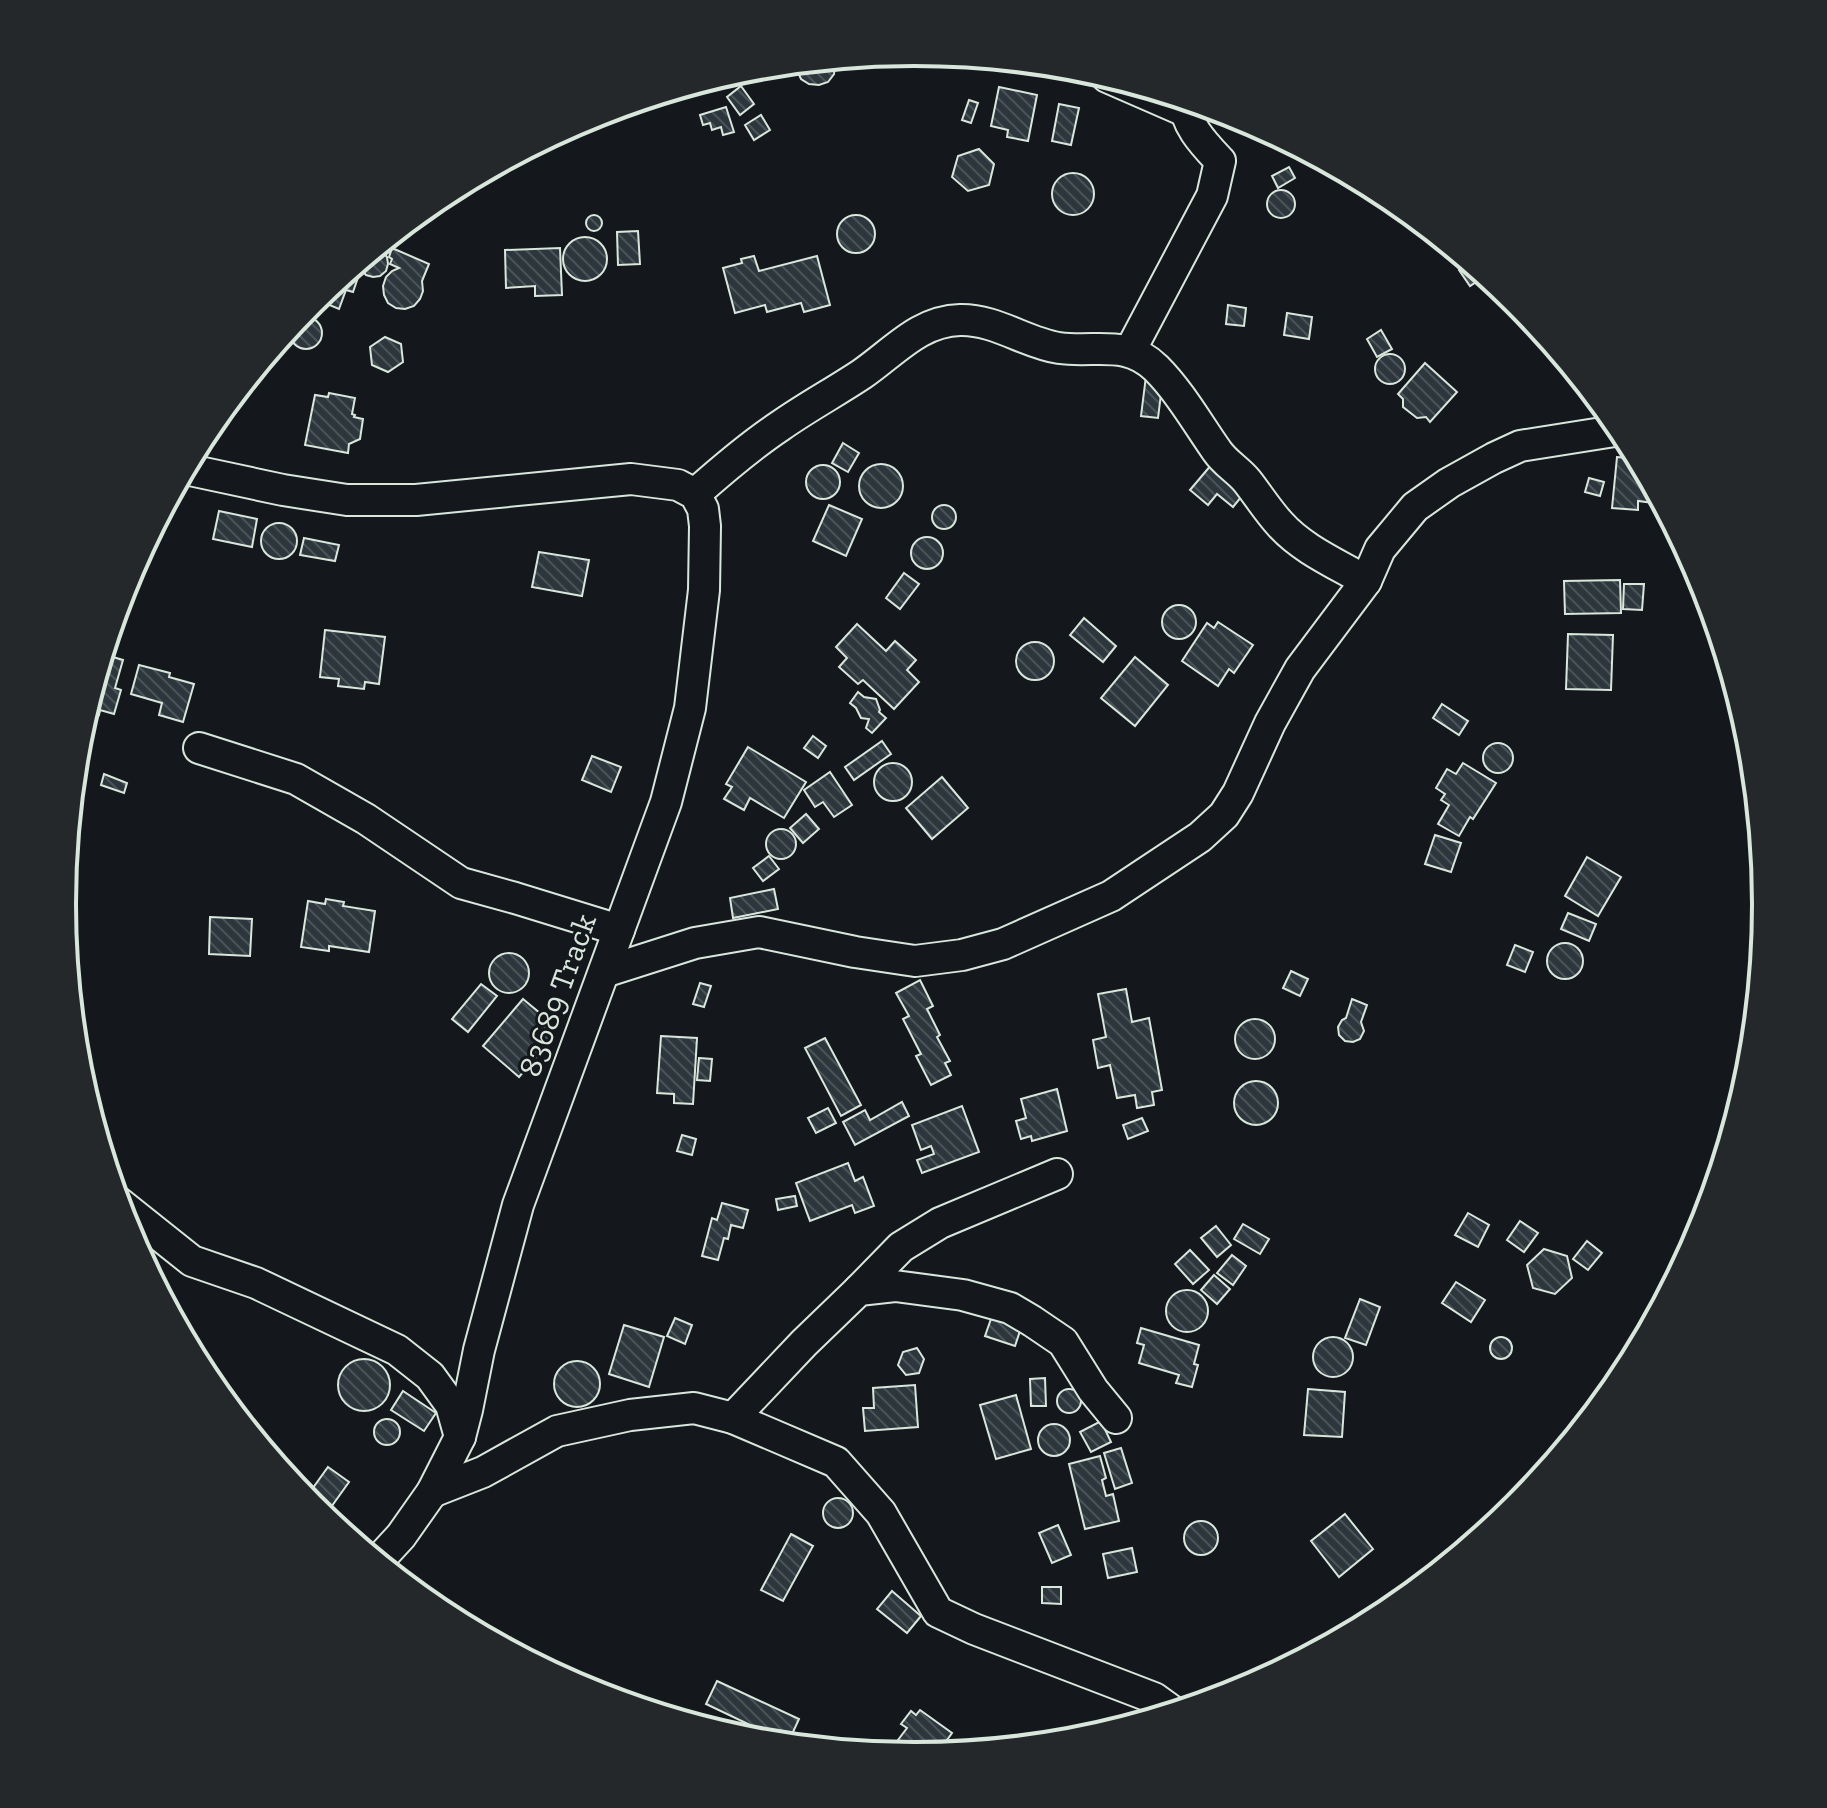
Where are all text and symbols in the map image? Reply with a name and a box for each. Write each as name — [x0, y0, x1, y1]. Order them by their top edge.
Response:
street label: 83689 Track — [510, 908, 604, 1082]

